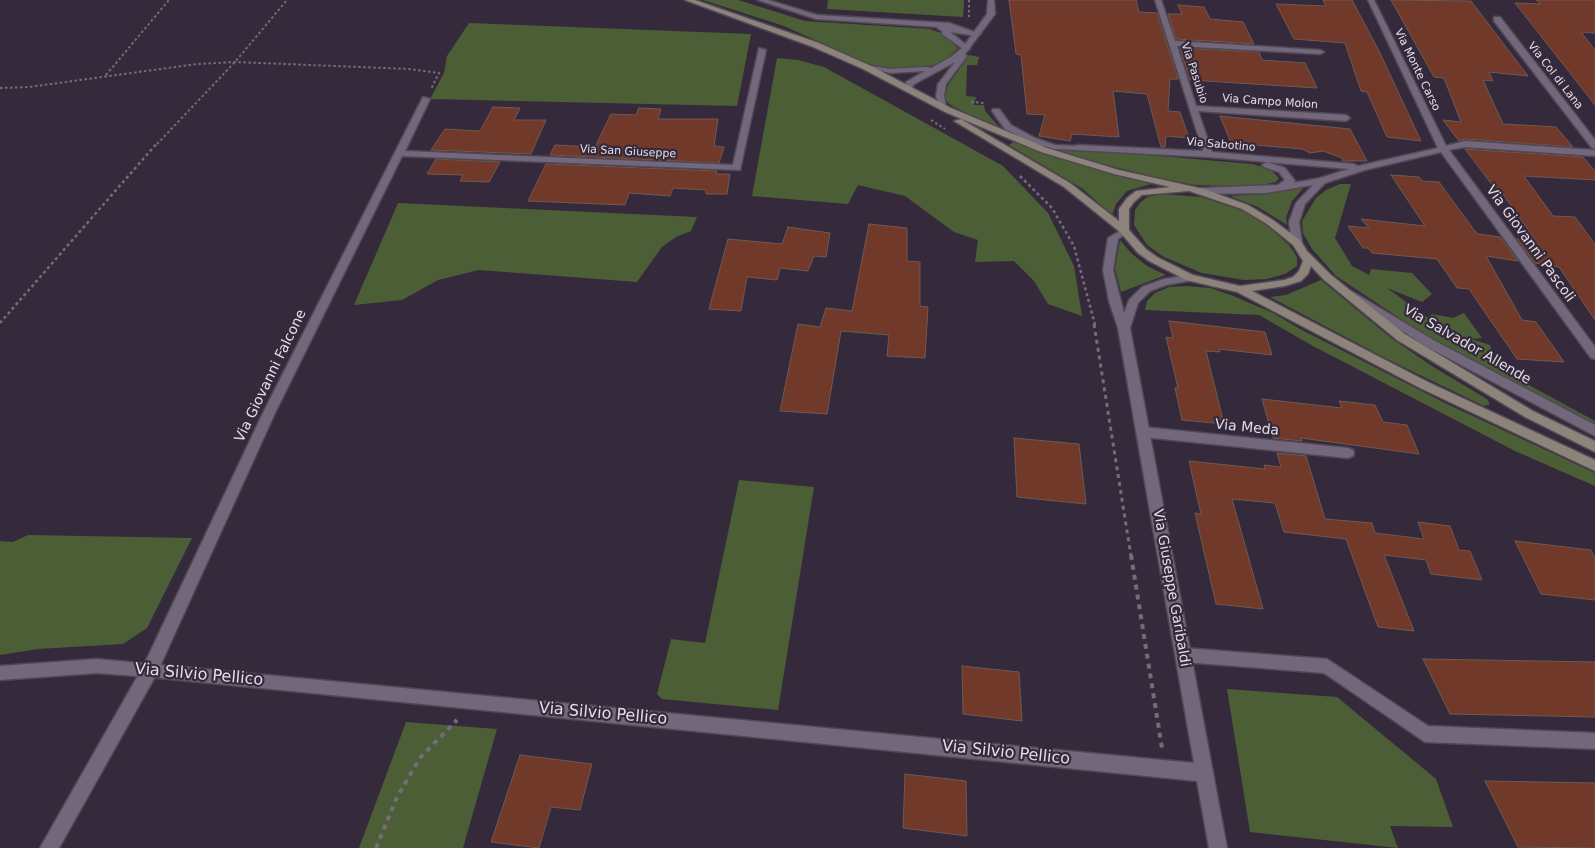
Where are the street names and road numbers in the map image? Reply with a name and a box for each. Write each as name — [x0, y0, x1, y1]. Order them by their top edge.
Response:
street label: Via Monte Carso — [1391, 27, 1443, 113]
street label: Via Col di Lana — [1525, 40, 1585, 112]
street label: Via Pasubio — [1178, 41, 1210, 105]
street label: Via Campo Molon — [1222, 92, 1318, 112]
street label: Via Sabotino — [1186, 135, 1256, 155]
street label: Via San Giuseppe — [579, 143, 677, 161]
street label: Via Giovanni Pascoli — [1482, 182, 1578, 306]
street label: Via Salvador Allende — [1400, 302, 1534, 388]
street label: Via Giovanni Falcone — [232, 307, 310, 445]
street label: Via Meda — [1214, 416, 1280, 440]
street label: Via Giuseppe Garibaldi — [1149, 508, 1193, 668]
street label: Via Silvio Pellico — [134, 660, 264, 690]
street label: Via Silvio Pellico — [538, 699, 668, 729]
street label: Via Silvio Pellico — [941, 737, 1071, 769]

